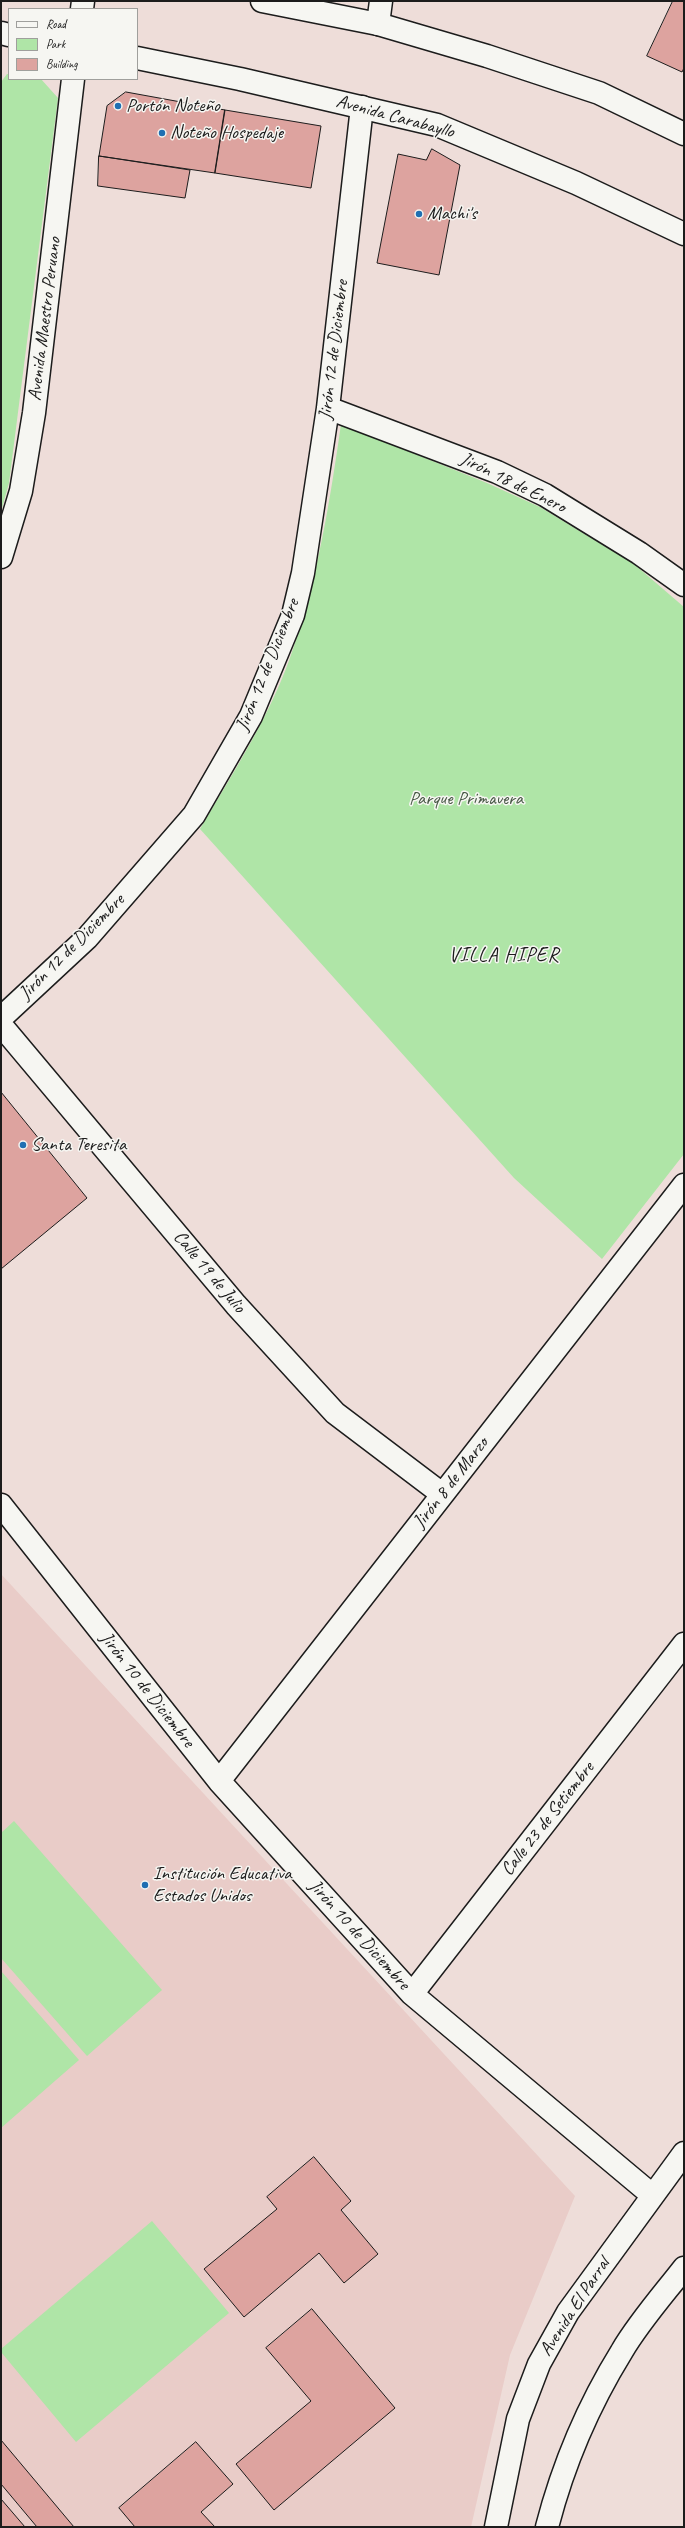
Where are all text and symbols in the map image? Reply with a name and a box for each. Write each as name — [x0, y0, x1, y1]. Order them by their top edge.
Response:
legend — [8, 8, 138, 80]
text: Road — [46, 16, 66, 32]
text: Park — [46, 36, 65, 52]
text: Building — [46, 56, 78, 72]
street label: Avenida Carabayllo — [333, 90, 457, 144]
place label: Portón Noteño — [126, 95, 220, 117]
marker: Portón Noteño — [113, 101, 123, 111]
place label: Noteño Hospedaje — [170, 122, 283, 144]
marker: Noteño Hospedaje — [157, 128, 167, 138]
place label: Machi's — [427, 203, 477, 225]
marker: Machi's — [414, 209, 424, 219]
street label: Avenida Maestro Peruano — [24, 236, 66, 402]
street label: Jirón 12 de Diciembre — [314, 279, 354, 421]
street label: Jirón 18 de Enero — [457, 448, 569, 518]
street label: Jirón 12 de Diciembre — [231, 596, 305, 734]
park label: Parque Primavera — [409, 788, 523, 810]
street label: Jirón 12 de Diciembre — [14, 889, 130, 1005]
district label: VILLA HIPER — [449, 944, 559, 968]
place label: Santa Teresita — [31, 1134, 126, 1156]
marker: Santa Teresita — [18, 1140, 28, 1150]
street label: Calle 19 de Julio — [168, 1226, 250, 1318]
street label: Jirón 8 de Marzo — [408, 1433, 494, 1533]
street label: Jirón 10 de Diciembre — [95, 1628, 199, 1752]
street label: Calle 23 de Setiembre — [496, 1757, 600, 1881]
place label: Institución Educativa Estados Unidos — [153, 1863, 292, 1907]
street label: Jirón 10 de Diciembre — [304, 1875, 414, 1995]
marker: Institución Educativa Estados Unidos — [140, 1880, 150, 1890]
street label: Avenida El Parral — [535, 2254, 615, 2360]

